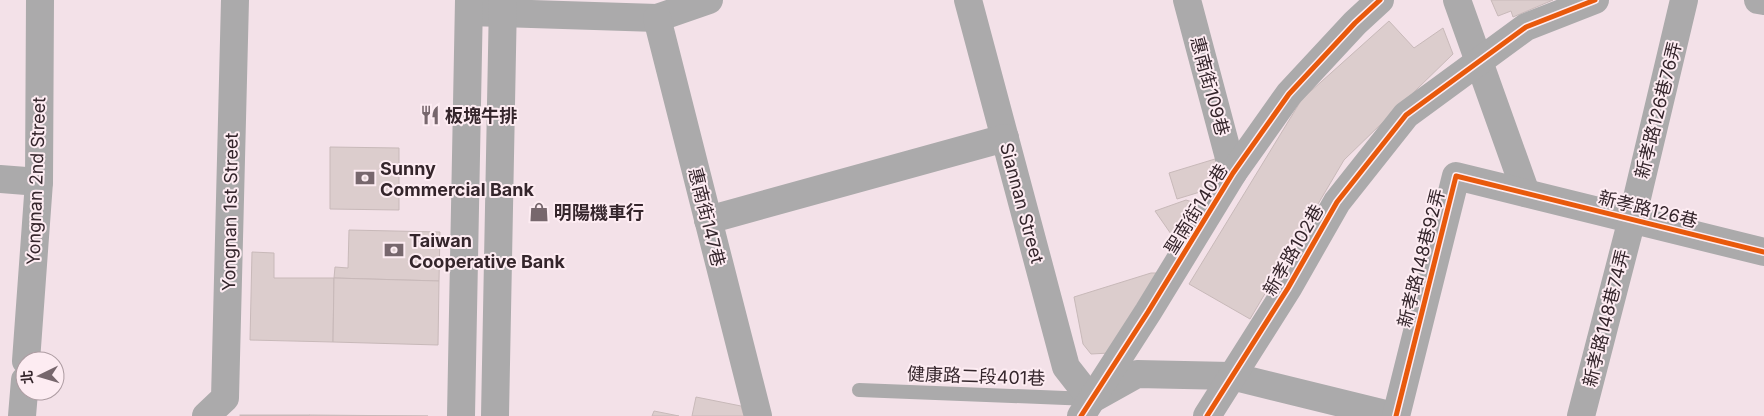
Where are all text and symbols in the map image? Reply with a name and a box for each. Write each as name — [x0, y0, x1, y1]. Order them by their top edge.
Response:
street label: 惠南街109巷 — [1187, 34, 1233, 138]
street label: 新孝路126巷76弄 — [1631, 39, 1685, 181]
street label: Yongnan 2nd Street — [23, 96, 49, 265]
restaurant icon: 板塊牛排 — [419, 104, 441, 126]
place label: 板塊牛排 — [445, 105, 517, 126]
street label: Yongnan 1st Street — [218, 133, 242, 291]
street label: Siannan Street — [996, 140, 1048, 266]
place label: Sunny Commercial Bank — [380, 158, 534, 200]
street label: 聖南街140巷 — [1160, 160, 1232, 258]
street label: 惠南街147巷 — [685, 165, 729, 269]
bank icon: Sunny Commercial Bank — [354, 167, 376, 189]
street label: 新孝路148巷92弄 — [1394, 186, 1448, 330]
street label: 新孝路126巷 — [1596, 187, 1700, 231]
shop icon: 明陽機車行 — [528, 201, 550, 223]
street label: 新孝路102巷 — [1258, 201, 1328, 299]
place label: 明陽機車行 — [554, 202, 644, 223]
place label: Taiwan Cooperative Bank — [409, 230, 565, 272]
bank icon: Taiwan Cooperative Bank — [383, 239, 405, 261]
street label: 新孝路148巷74弄 — [1579, 247, 1633, 389]
north arrow — [15, 351, 65, 401]
street label: 健康路二段401巷 — [907, 363, 1045, 389]
text: 北 — [17, 369, 36, 385]

